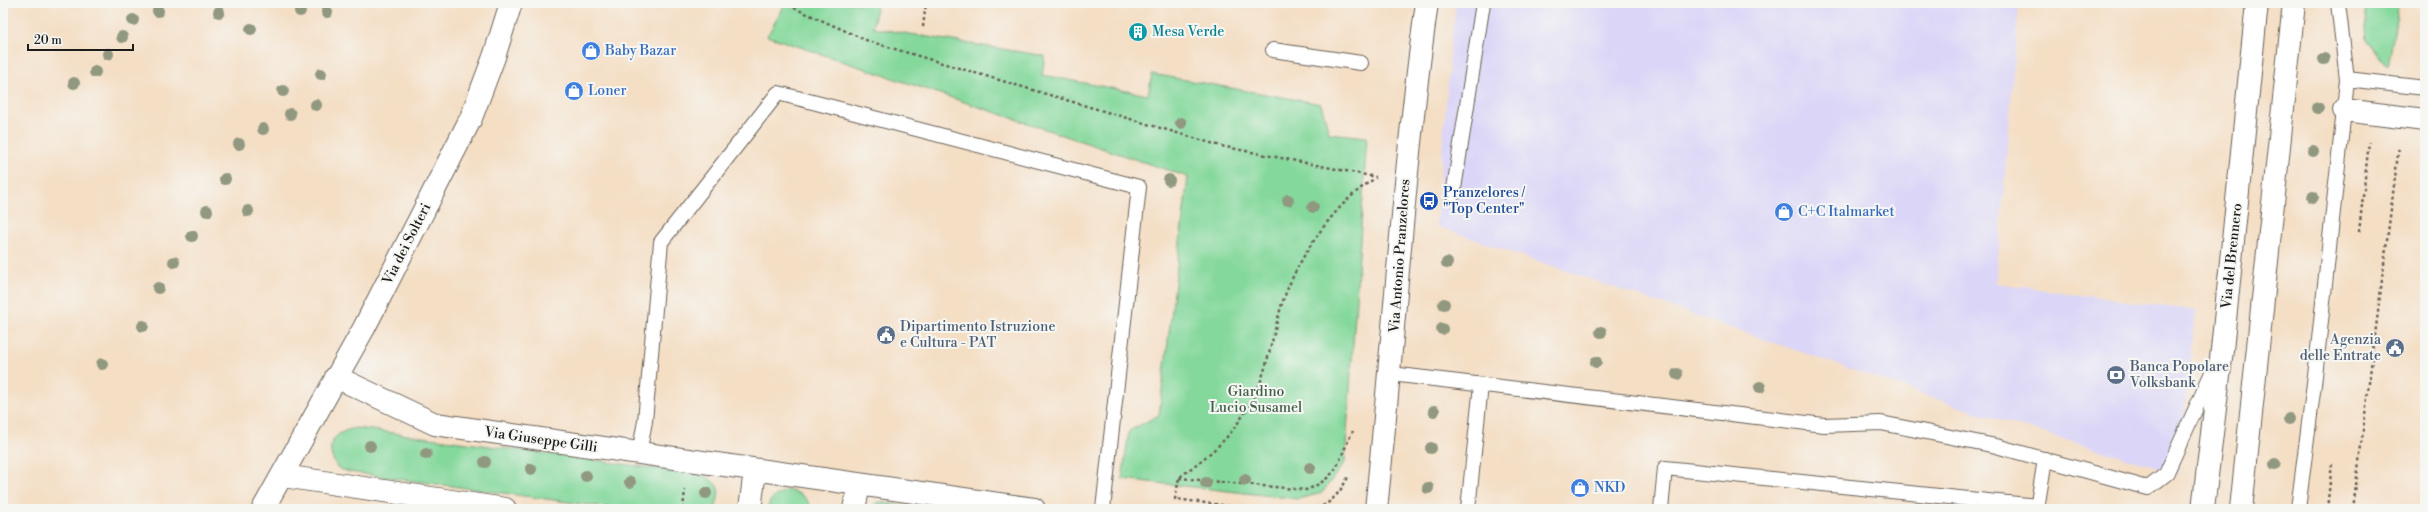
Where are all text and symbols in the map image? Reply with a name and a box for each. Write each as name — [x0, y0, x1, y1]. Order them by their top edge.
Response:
building icon: Mesa Verde — [1127, 21, 1149, 43]
place label: Mesa Verde — [1152, 23, 1224, 41]
scale bar — [28, 26, 133, 52]
text: 20 m — [34, 33, 62, 48]
shop icon: Baby Bazar — [580, 40, 602, 62]
place label: Baby Bazar — [604, 42, 676, 60]
shop icon: Loner — [563, 80, 585, 102]
place label: Loner — [588, 82, 627, 100]
street label: Via Antonio Pranzelores — [1386, 179, 1414, 334]
place label: Pranzelores / "Top Center" — [1443, 184, 1526, 218]
bus stop icon: Pranzelores / "Top Center" — [1418, 190, 1440, 212]
street label: Via dei Solteri — [378, 200, 435, 289]
shop icon: C+C Italmarket — [1773, 201, 1795, 223]
street label: Via del Brennero — [2217, 202, 2247, 311]
place label: C+C Italmarket — [1798, 203, 1894, 221]
place label: Dipartimento Istruzione e Cultura - PAT — [900, 318, 1055, 352]
public building icon: Dipartimento Istruzione e Cultura - PAT — [875, 324, 897, 346]
place label: Agenzia delle Entrate — [2300, 331, 2382, 365]
public building icon: Agenzia delle Entrate — [2384, 337, 2406, 359]
place label: Banca Popolare Volksbank — [2129, 358, 2229, 392]
bank icon: Banca Popolare Volksbank — [2105, 364, 2127, 386]
park label: Giardino Lucio Susamel — [1210, 383, 1302, 417]
street label: Via Giuseppe Gilli — [482, 423, 599, 457]
shop icon: NKD — [1569, 477, 1591, 499]
place label: NKD — [1594, 479, 1626, 497]

